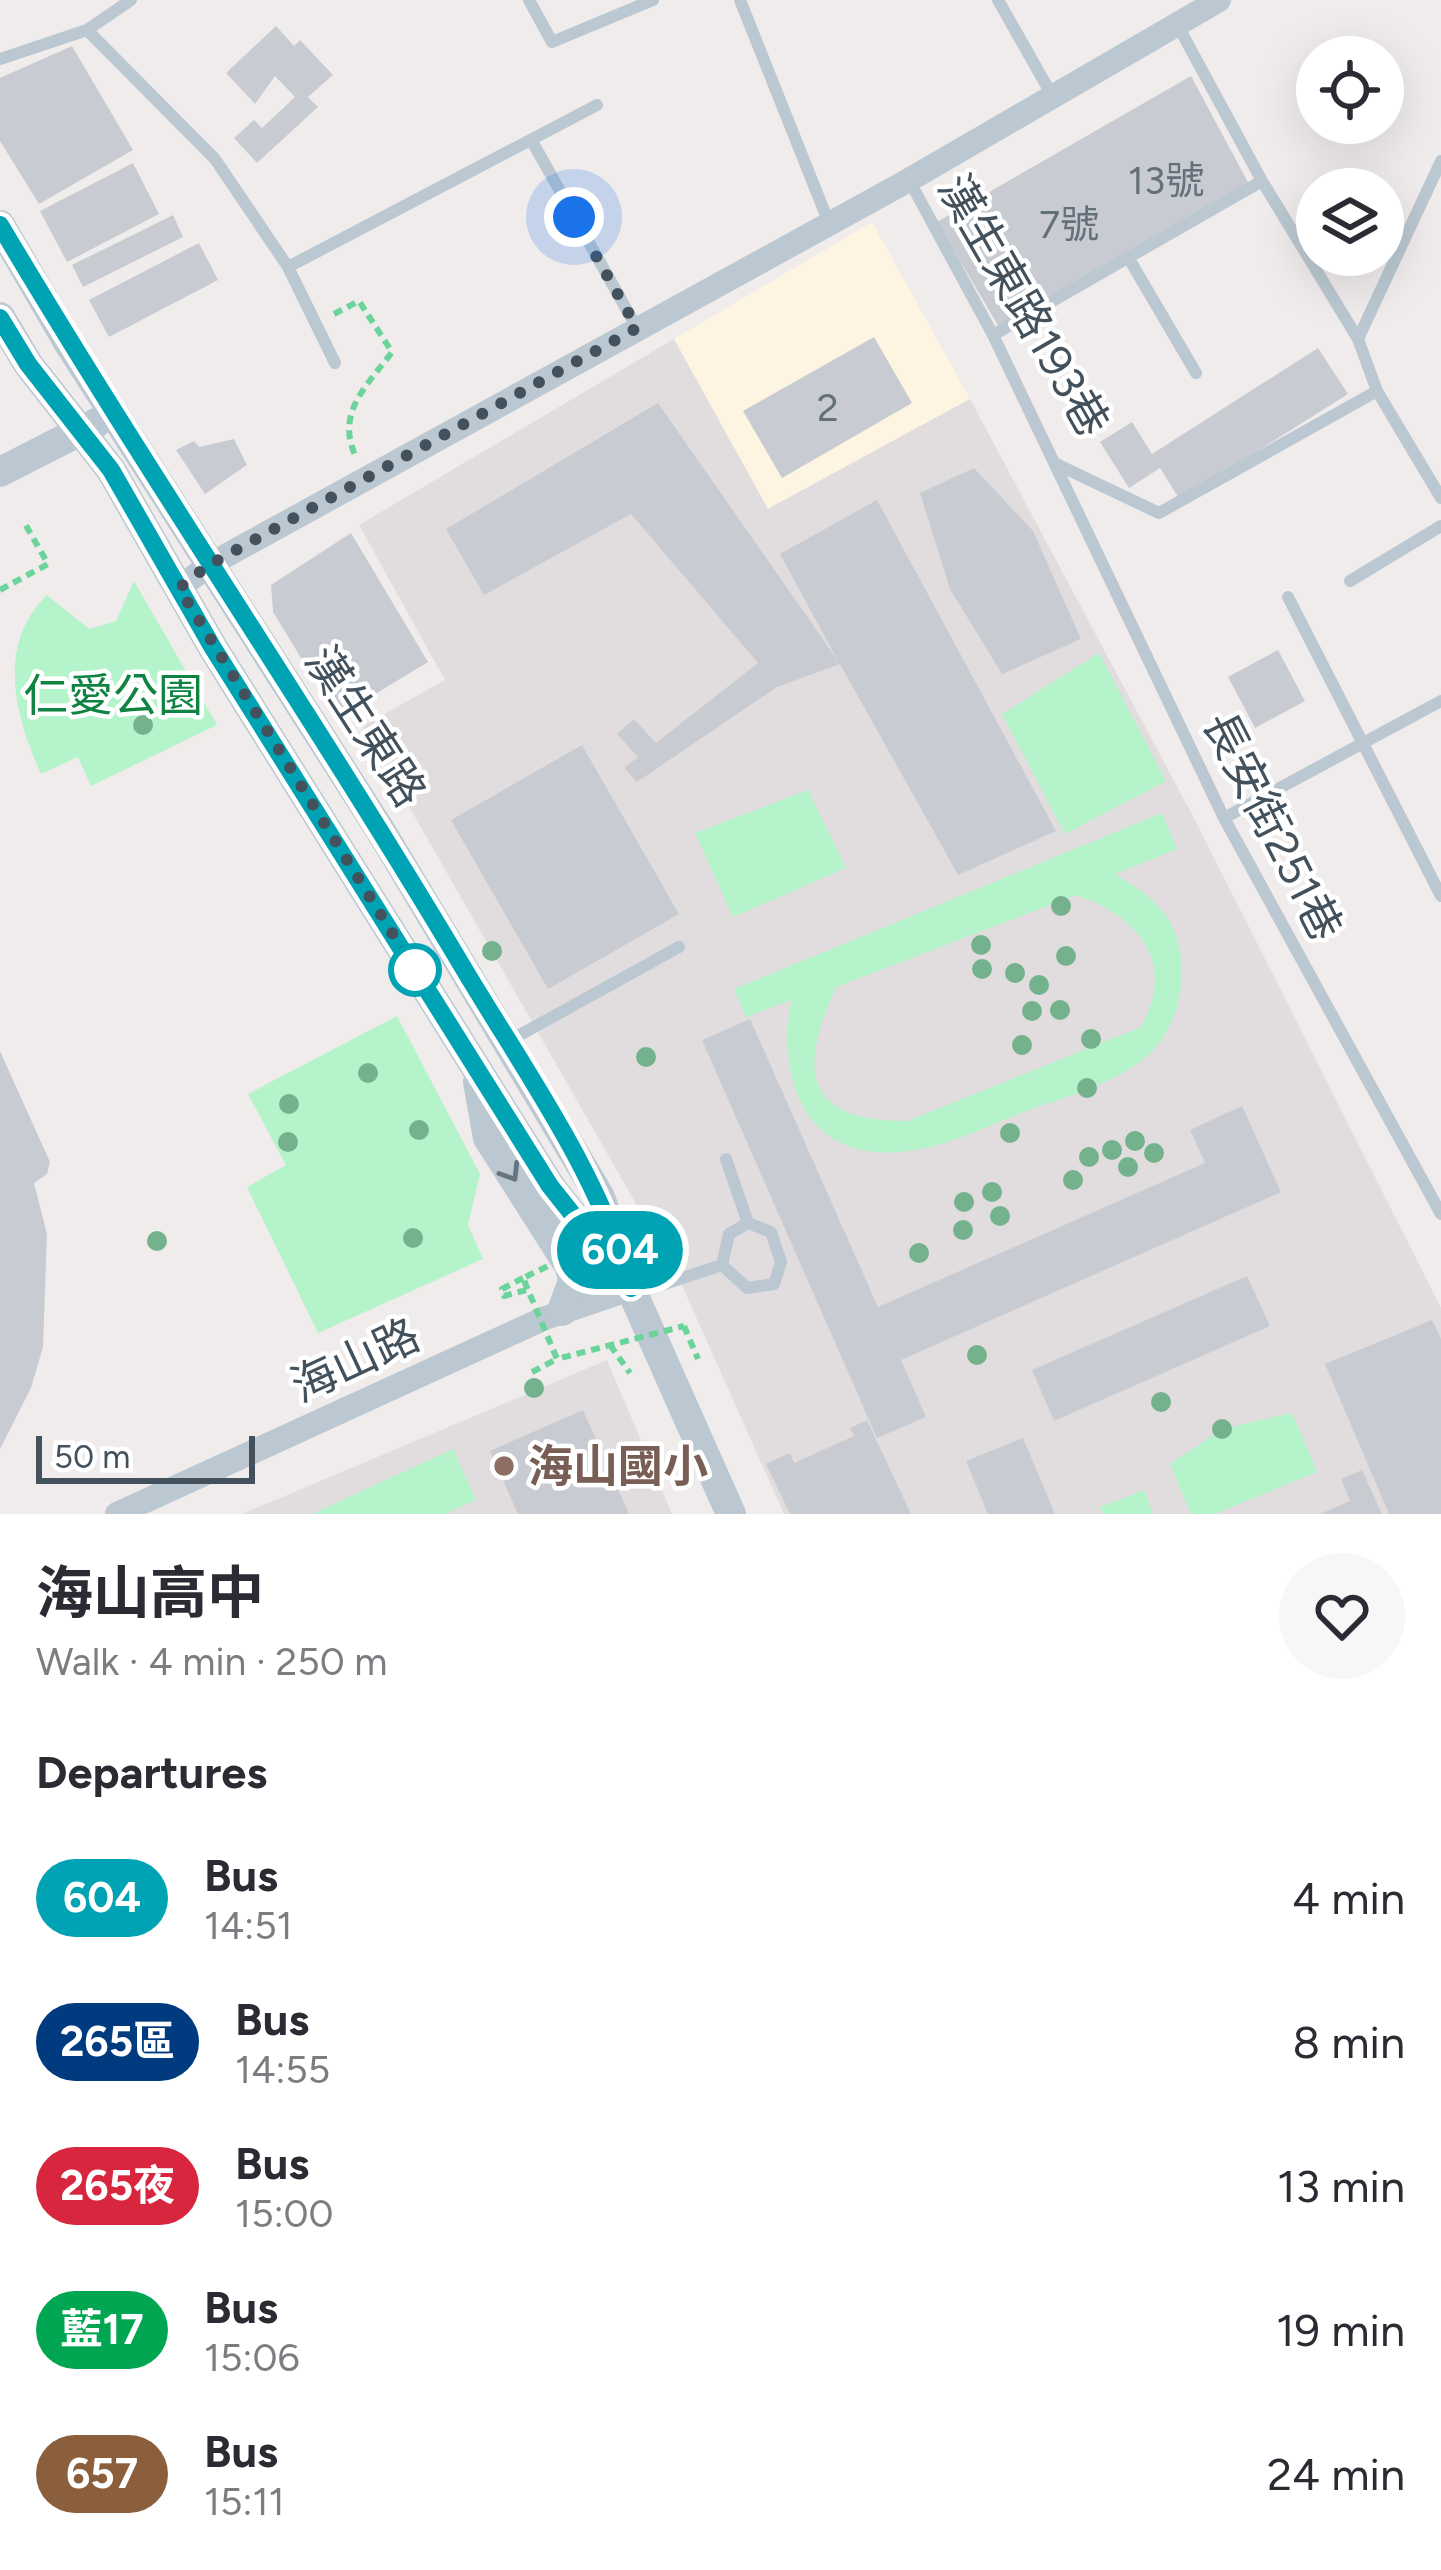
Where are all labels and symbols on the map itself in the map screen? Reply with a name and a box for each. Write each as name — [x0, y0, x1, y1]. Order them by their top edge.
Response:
house number: 13號 — [1128, 157, 1204, 204]
street label: 漢生東路193巷 — [927, 164, 1121, 446]
your location — [544, 187, 604, 247]
house number: 7號 — [1039, 201, 1099, 248]
house number: 2 — [817, 384, 839, 431]
street label: 漢生東路 — [294, 636, 438, 816]
park label: 仁愛公園 — [23, 668, 203, 722]
street label: 長安街251巷 — [1192, 703, 1354, 949]
unlabelled marker — [390, 945, 440, 995]
one-way arrow — [496, 1160, 518, 1182]
line badge: 604 — [551, 1211, 689, 1289]
street label: 海山路 — [282, 1307, 428, 1413]
scale bar — [36, 1430, 255, 1483]
place label: 海山國小 — [528, 1439, 708, 1493]
marker: 海山國小 — [491, 1453, 517, 1479]

